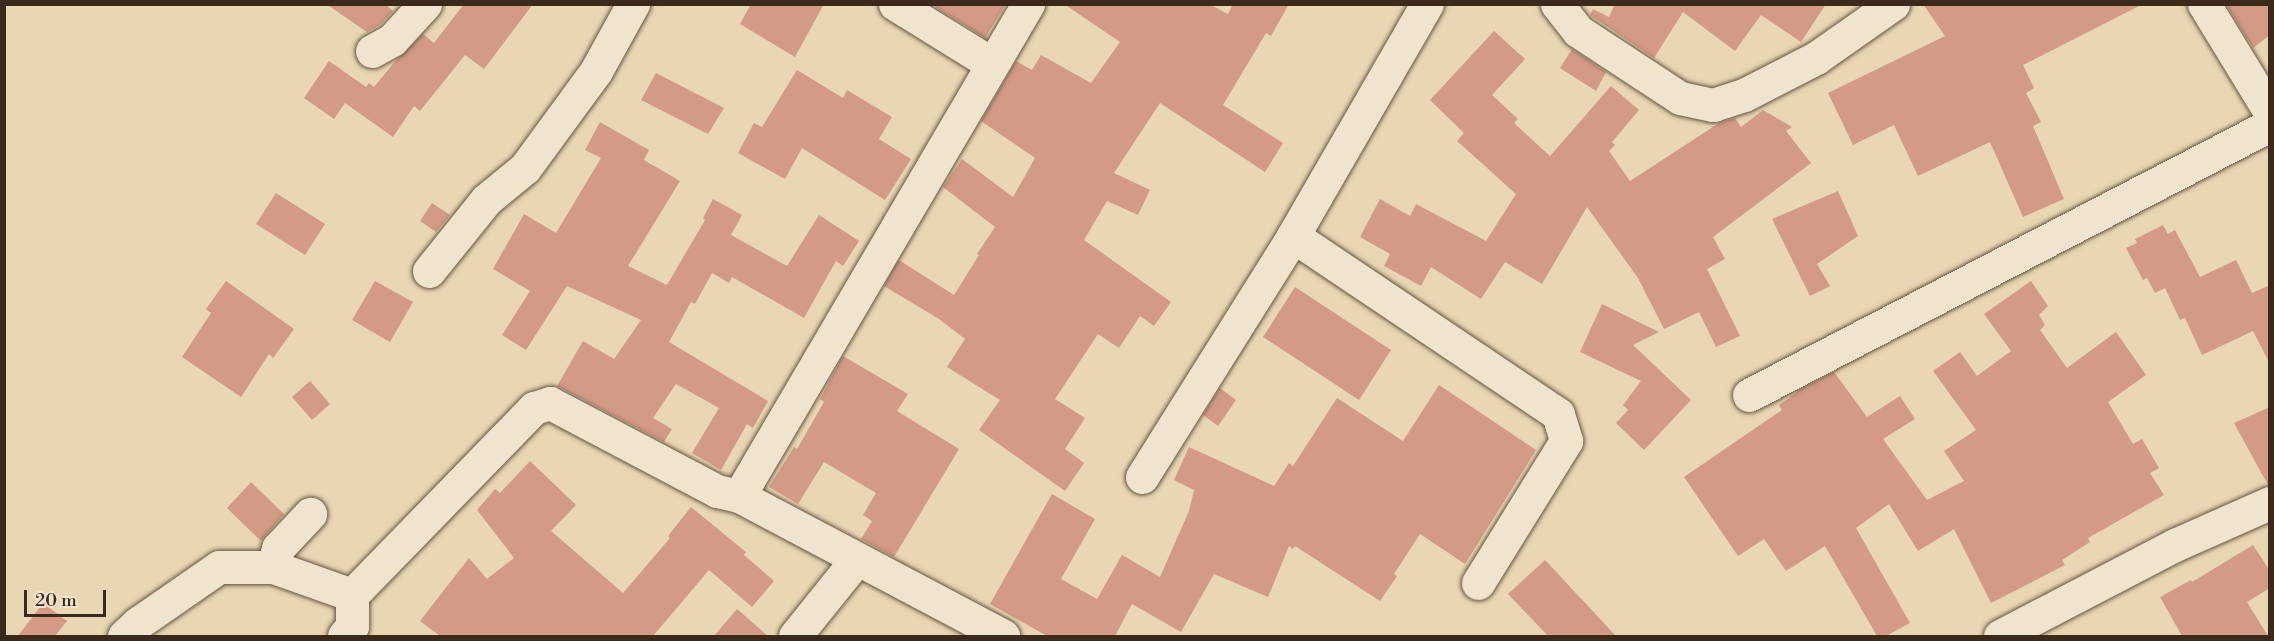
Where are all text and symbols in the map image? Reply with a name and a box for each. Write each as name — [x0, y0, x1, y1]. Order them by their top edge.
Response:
scale bar — [27, 578, 110, 616]
text: 20 m — [35, 589, 77, 612]

